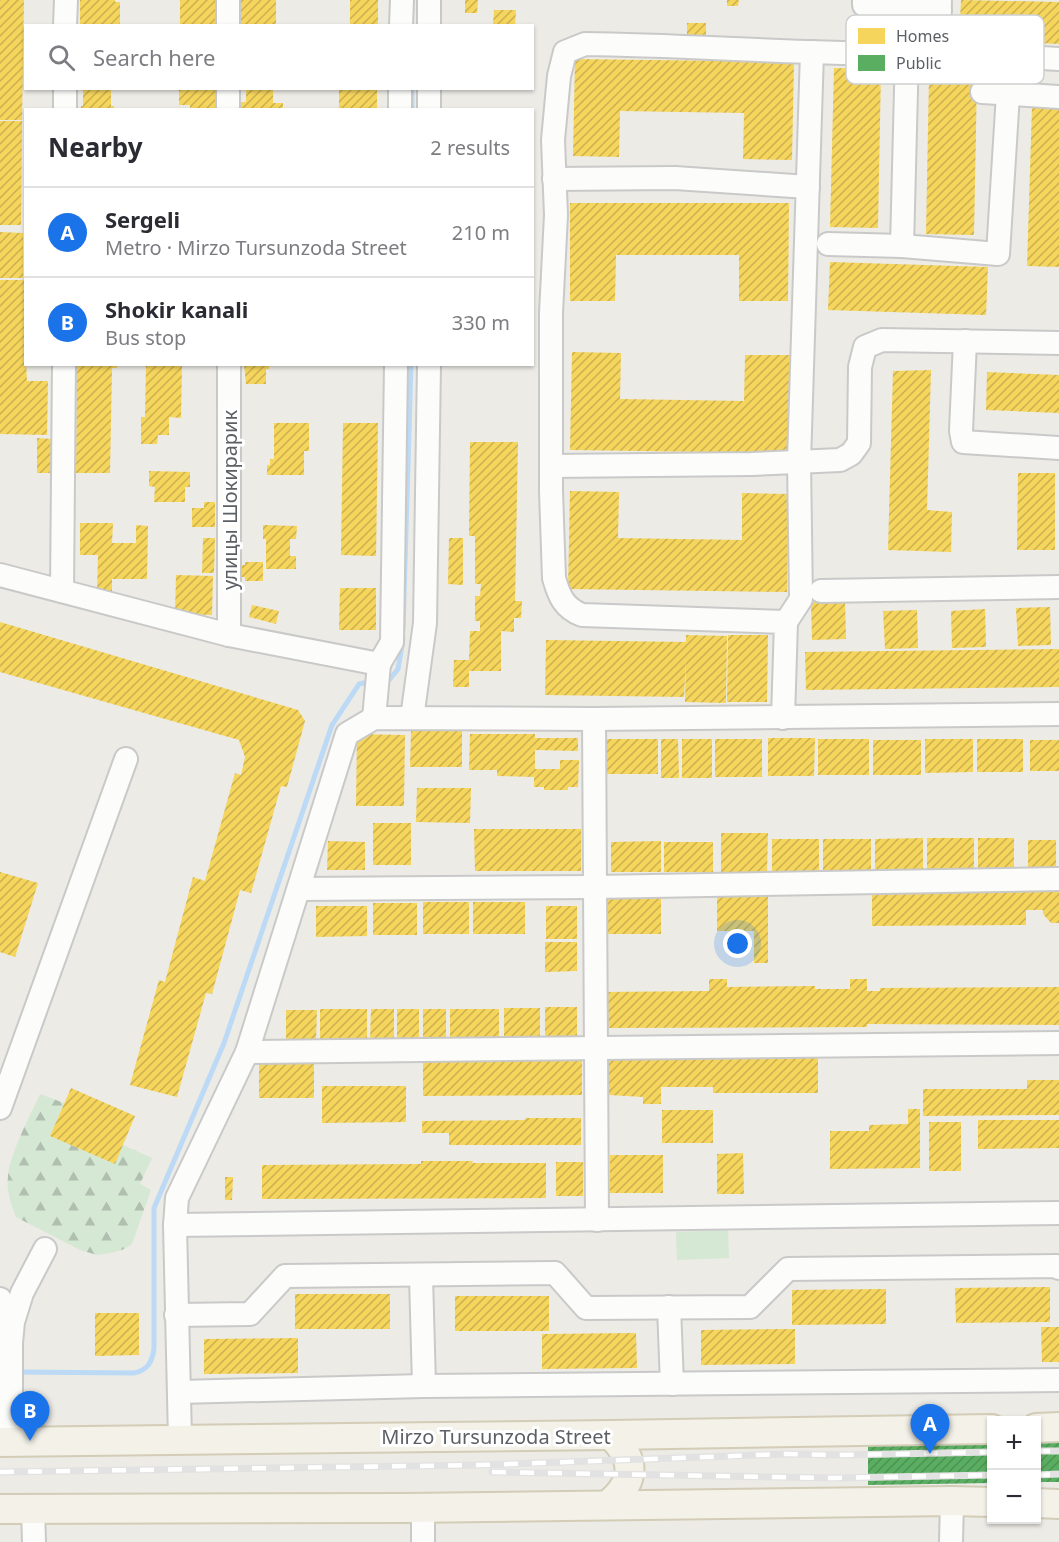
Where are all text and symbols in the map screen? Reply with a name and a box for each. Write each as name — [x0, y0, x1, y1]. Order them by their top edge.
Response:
legend — [846, 15, 1044, 84]
search box — [24, 24, 534, 90]
text: Homes — [896, 25, 949, 47]
icon: search — [45, 41, 78, 74]
text: Search here — [93, 42, 215, 72]
text: Public — [896, 52, 942, 74]
text: Nearby — [48, 129, 143, 165]
text: 2 results — [430, 134, 510, 161]
text: Sergeli — [105, 204, 180, 234]
text: A — [61, 219, 74, 246]
text: 210 m — [452, 219, 510, 246]
text: Metro · Mirzo Tursunzoda Street — [105, 234, 407, 261]
text: Shokir kanali — [105, 294, 248, 324]
text: B — [61, 309, 74, 336]
text: 330 m — [452, 309, 510, 336]
text: Bus stop — [105, 324, 186, 351]
street label: улицы Шокирарик — [216, 410, 243, 590]
your location — [723, 929, 752, 958]
pin: B — [10, 1392, 50, 1441]
pin: A — [910, 1404, 950, 1454]
map controls — [987, 1416, 1041, 1524]
button: + — [987, 1416, 1041, 1470]
street label: Mirzo Tursunzoda Street — [381, 1423, 611, 1450]
button: − — [987, 1470, 1041, 1524]

